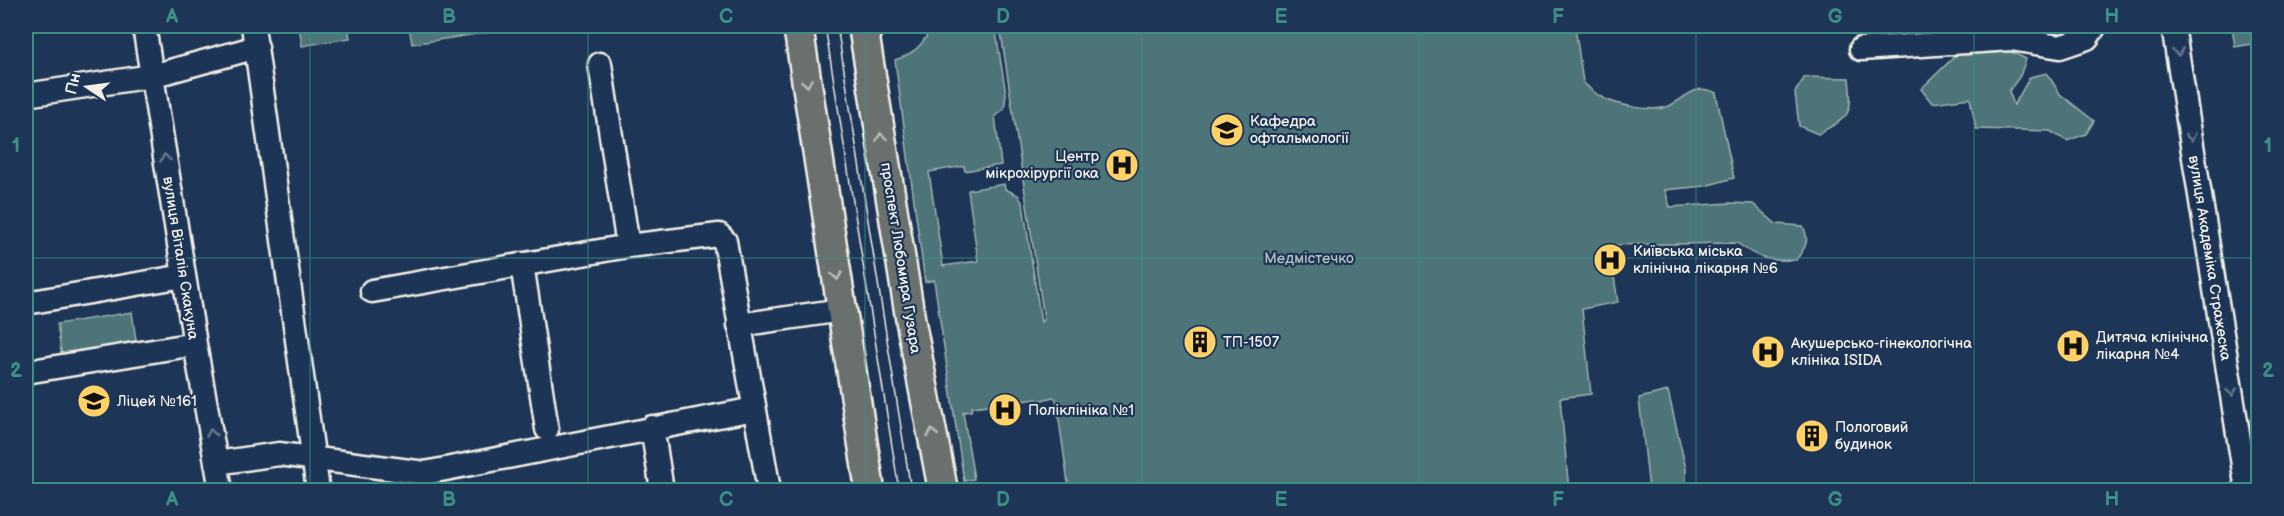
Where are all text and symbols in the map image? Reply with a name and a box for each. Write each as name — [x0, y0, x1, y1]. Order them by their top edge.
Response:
text: A — [165, 5, 179, 29]
text: B — [442, 5, 456, 29]
text: C — [719, 5, 733, 29]
text: D — [996, 5, 1010, 29]
text: E — [1275, 5, 1288, 29]
text: F — [1552, 5, 1564, 29]
text: G — [1828, 5, 1843, 29]
text: H — [2105, 5, 2119, 29]
one-way arrow — [2171, 48, 2183, 57]
north arrow — [57, 57, 117, 117]
text: Пн — [62, 71, 86, 96]
one-way arrow — [800, 79, 812, 88]
school or university icon: Кафедра офтальмології — [1209, 112, 1245, 148]
place label: Кафедра офтальмології — [1250, 112, 1349, 148]
one-way arrow — [2185, 132, 2197, 141]
one-way arrow — [875, 133, 888, 143]
text: 1 — [12, 134, 20, 158]
text: 1 — [2264, 134, 2272, 158]
place label: Центр мікрохірургії ока — [985, 147, 1100, 183]
hospital icon: Центр мікрохірургії ока — [1104, 147, 1140, 183]
one-way arrow — [159, 153, 171, 162]
street label: вулиця Академіка Стражеска — [2184, 154, 2235, 362]
street label: проспект Любомира Гузара — [876, 161, 925, 355]
street label: вулиця Віталія Скакуна — [158, 175, 203, 341]
hospital icon: Київська міська клінічна лікарня №6 — [1592, 242, 1628, 278]
place label: Київська міська клінічна лікарня №6 — [1633, 242, 1778, 278]
park label: Медмістечко — [1264, 249, 1354, 268]
one-way arrow — [830, 271, 843, 281]
building icon: ТП-1507 — [1182, 324, 1218, 360]
hospital icon: Дитяча клінічна лікарня №4 — [2055, 328, 2091, 364]
place label: Дитяча клінічна лікарня №4 — [2096, 328, 2209, 364]
place label: ТП-1507 — [1223, 333, 1280, 352]
hospital icon: Акушерсько-гінекологічна клініка ISIDA — [1750, 334, 1786, 370]
place label: Акушерсько-гінекологічна клініка ISIDA — [1790, 334, 1972, 370]
text: 2 — [10, 359, 22, 383]
text: 2 — [2262, 359, 2274, 383]
school or university icon: Ліцей №161 — [76, 383, 112, 419]
one-way arrow — [2225, 387, 2237, 396]
place label: Ліцей №161 — [116, 392, 197, 411]
hospital icon: Поліклініка №1 — [987, 392, 1023, 428]
place label: Поліклініка №1 — [1028, 401, 1134, 420]
building icon: Пологовий будинок — [1794, 418, 1830, 454]
place label: Пологовий будинок — [1835, 418, 1908, 454]
one-way arrow — [205, 428, 218, 438]
one-way arrow — [926, 428, 939, 438]
text: A — [165, 488, 179, 512]
text: B — [442, 488, 456, 512]
text: C — [719, 488, 733, 512]
text: D — [996, 488, 1010, 512]
text: E — [1275, 488, 1288, 512]
text: F — [1552, 488, 1564, 512]
text: G — [1828, 488, 1843, 512]
text: H — [2105, 488, 2119, 512]

